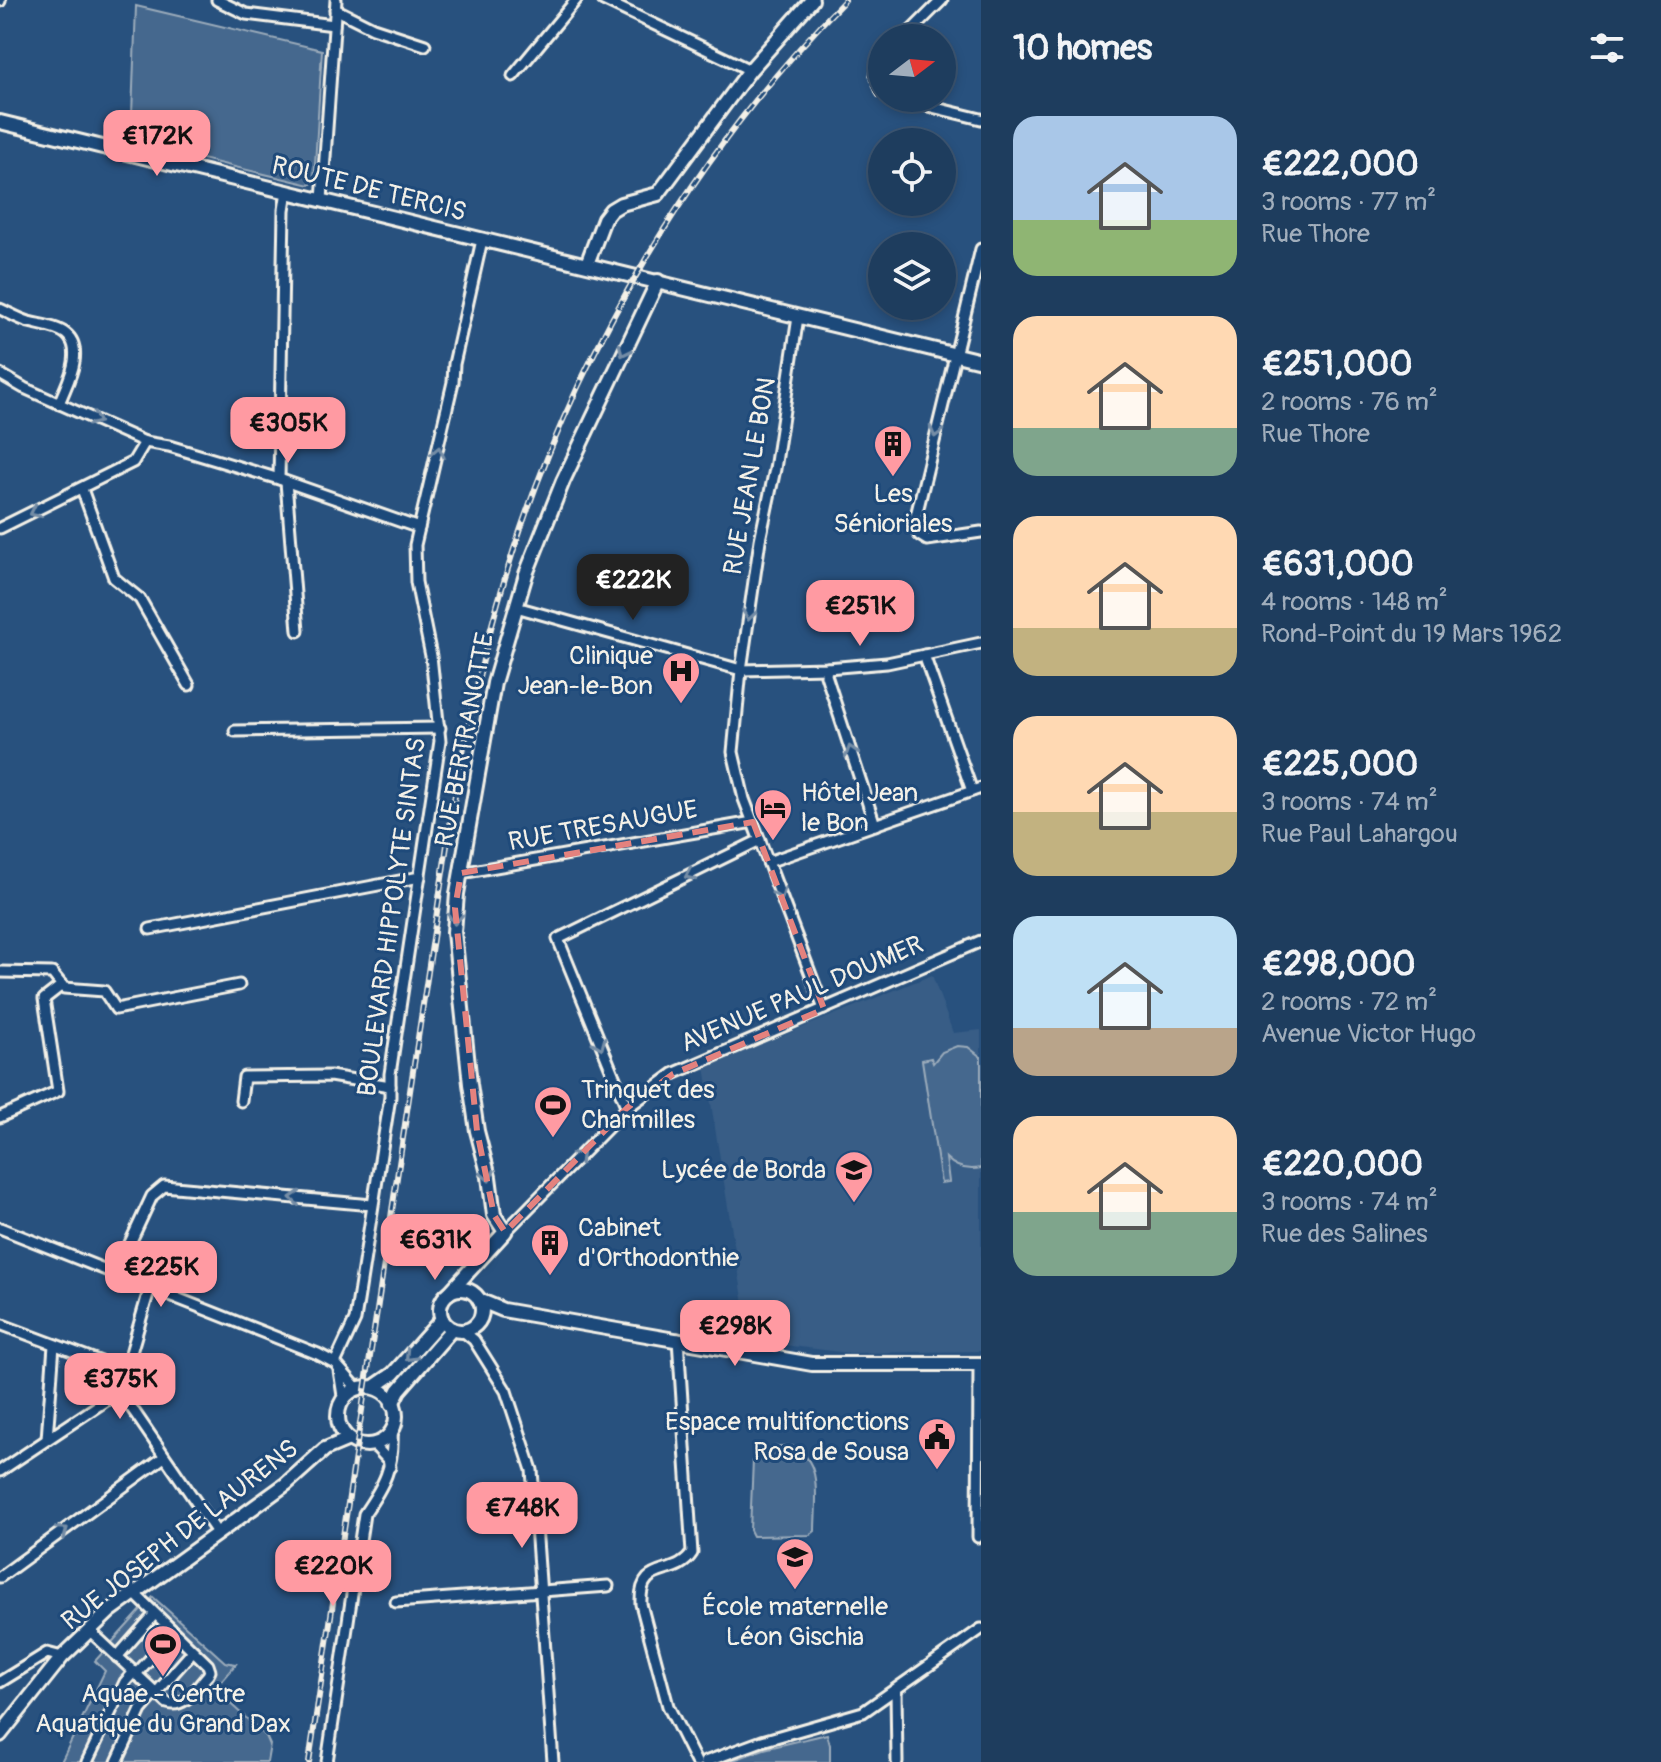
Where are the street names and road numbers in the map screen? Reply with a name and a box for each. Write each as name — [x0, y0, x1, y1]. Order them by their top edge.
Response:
street label: ROUTE DE TERCIS — [268, 149, 470, 229]
street label: RUE JEAN LE BON — [717, 375, 783, 577]
street label: RUE BERTRANOTTE — [429, 630, 501, 850]
street label: BOULEVARD HIPPOLYTE SINTAS — [351, 735, 433, 1099]
street label: RUE TRESAUGUE — [506, 794, 700, 858]
street label: AVENUE PAUL DOUMER — [676, 928, 928, 1060]
street label: RUE JOSEPH DE LAURENS — [55, 1433, 305, 1637]

